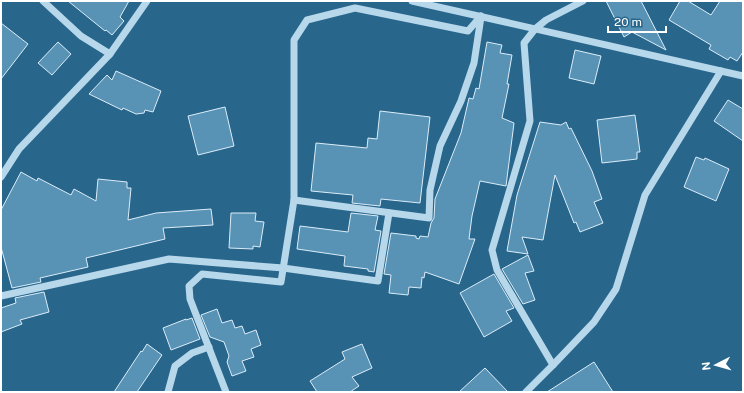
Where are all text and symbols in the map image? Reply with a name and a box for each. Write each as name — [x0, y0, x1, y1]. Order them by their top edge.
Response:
scale bar — [608, 8, 666, 34]
text: 20 m — [614, 15, 642, 29]
north arrow — [696, 345, 736, 385]
text: N — [700, 361, 712, 371]

